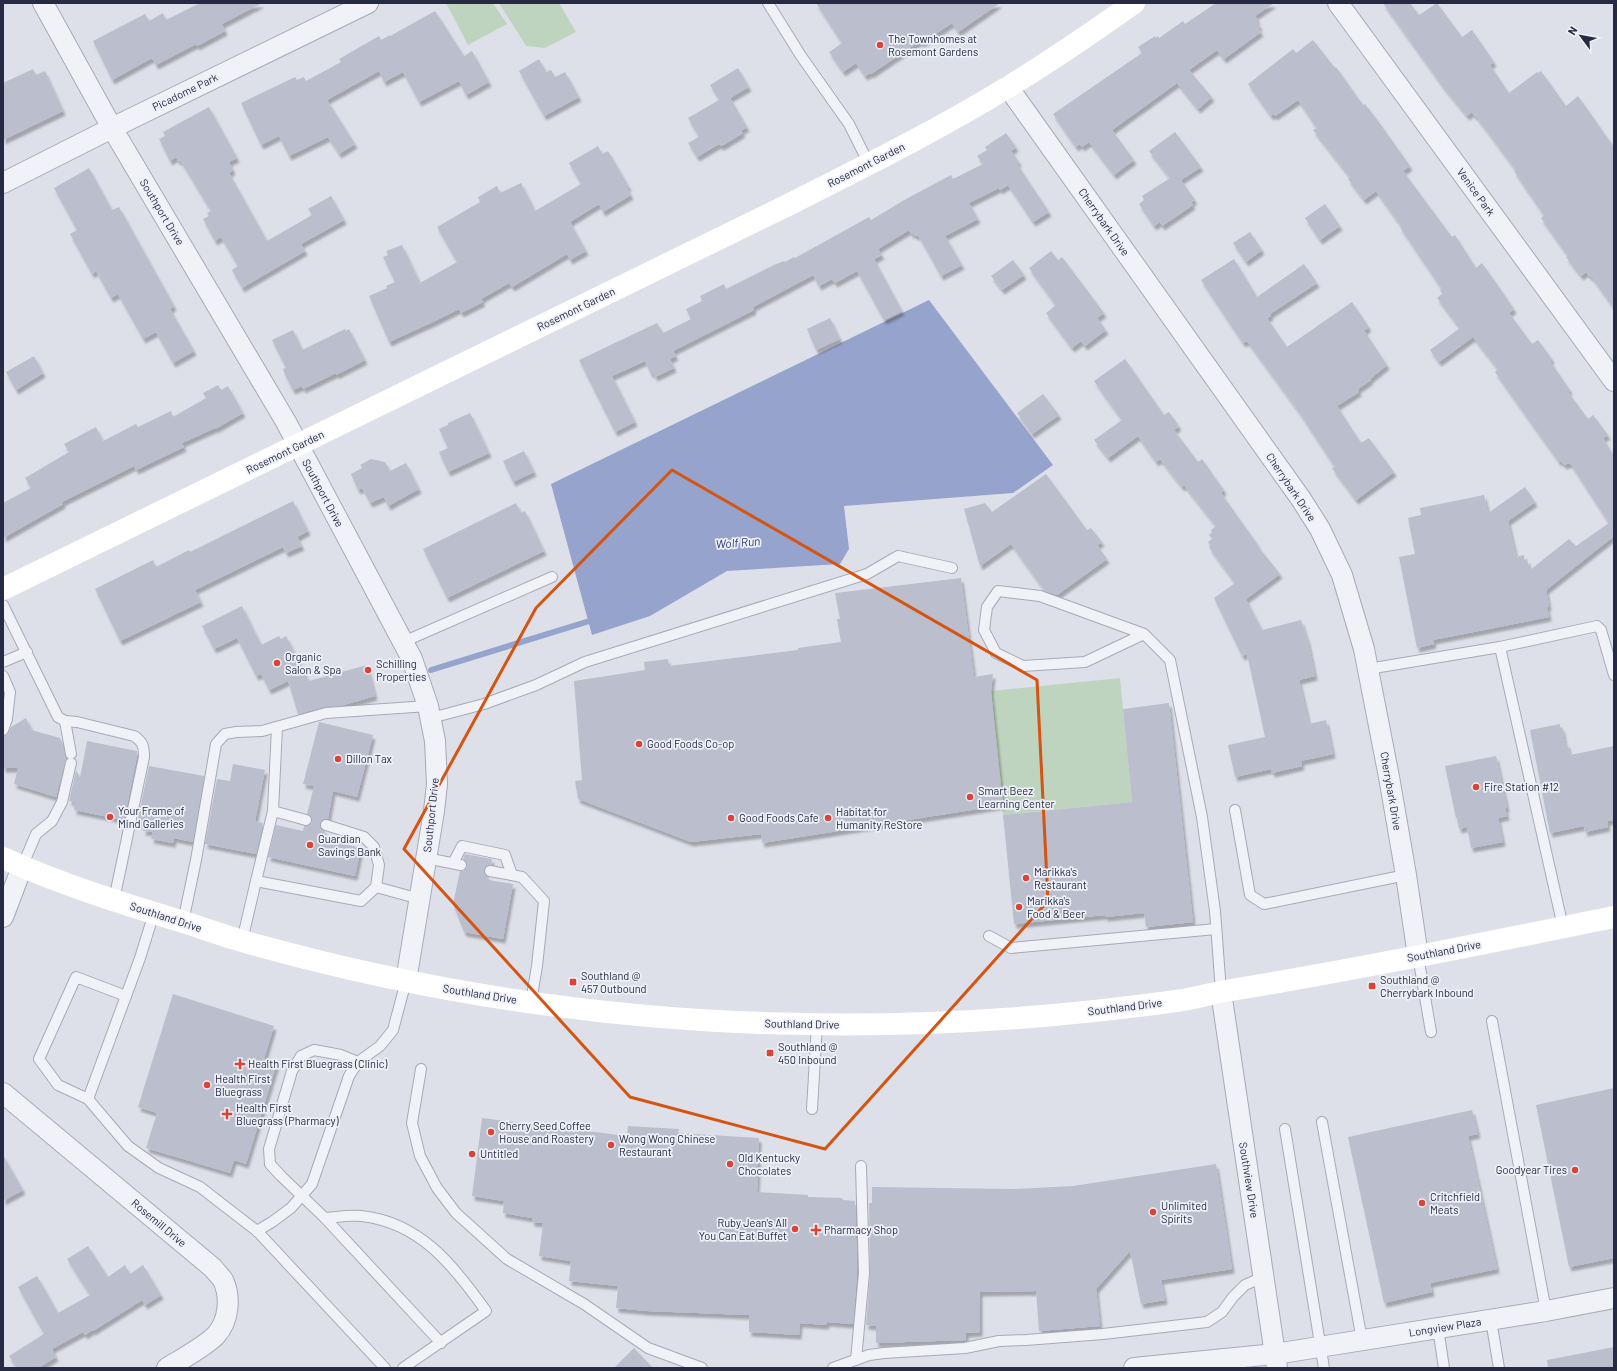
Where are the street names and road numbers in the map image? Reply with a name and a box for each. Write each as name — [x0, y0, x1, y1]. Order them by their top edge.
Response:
street label: Picadome Park — [150, 70, 220, 113]
street label: Rosemont Garden — [825, 139, 907, 190]
street label: Venice Park — [1455, 165, 1498, 219]
street label: Southport Drive — [138, 176, 187, 247]
street label: Cherrybark Drive — [1076, 185, 1133, 258]
street label: Rosemont Garden — [535, 284, 617, 333]
street label: Rosemont Garden — [244, 427, 326, 476]
street label: Cherrybark Drive — [1264, 450, 1319, 523]
street label: Southport Drive — [300, 457, 347, 529]
street label: Cherrybark Drive — [1378, 751, 1405, 831]
street label: Southport Drive — [420, 777, 441, 853]
street label: Southland Drive — [128, 899, 204, 934]
street label: Southland Drive — [1406, 937, 1482, 964]
street label: Southland Drive — [442, 981, 518, 1006]
street label: Southland Drive — [1087, 995, 1163, 1018]
street label: Southland Drive — [764, 1016, 840, 1031]
street label: Southview Drive — [1237, 1141, 1262, 1219]
street label: Rosemill Drive — [129, 1196, 189, 1249]
street label: Longview Plaza — [1408, 1314, 1482, 1339]

